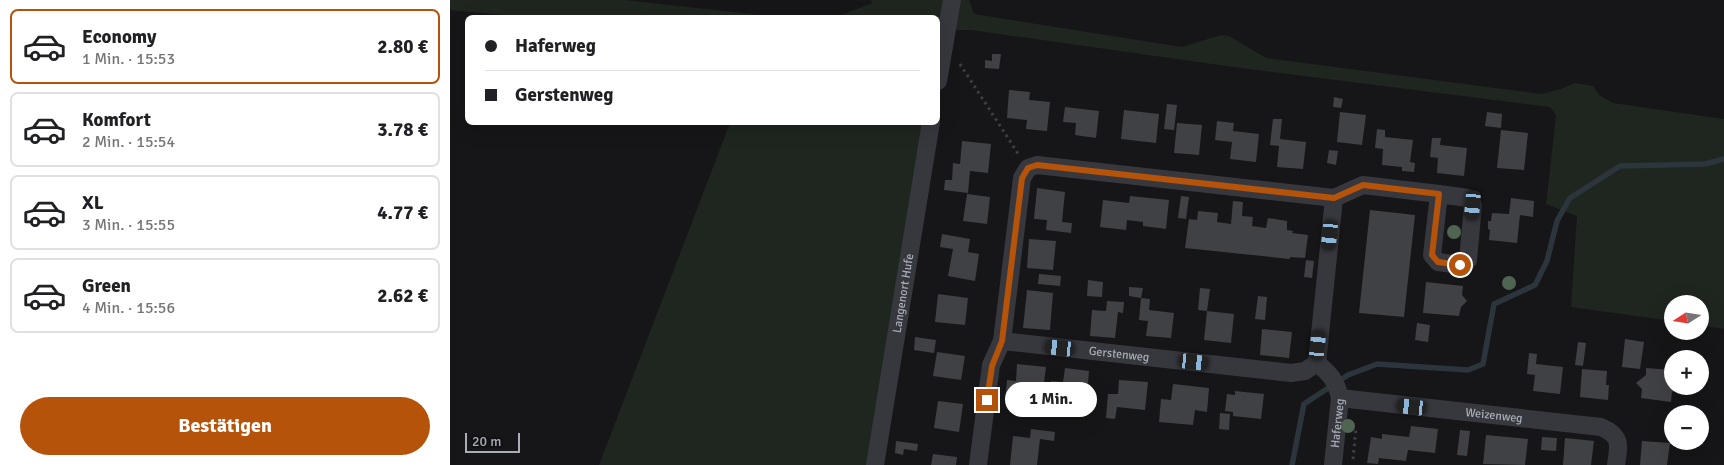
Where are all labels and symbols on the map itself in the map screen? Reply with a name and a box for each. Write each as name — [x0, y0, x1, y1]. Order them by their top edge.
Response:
car — [1464, 189, 1481, 221]
car — [1320, 219, 1339, 251]
street label: Langenort Hufe — [890, 253, 917, 334]
route start — [1449, 254, 1471, 276]
north arrow — [1664, 295, 1709, 340]
car — [1308, 329, 1327, 361]
car — [1044, 339, 1075, 357]
street label: Gerstenweg — [1088, 344, 1150, 365]
car — [1178, 353, 1209, 371]
callout: 1 Min. — [1004, 382, 1097, 418]
route end — [976, 389, 998, 411]
street label: Haferweg — [1328, 398, 1348, 449]
car — [1396, 398, 1427, 416]
street label: Weizenweg — [1465, 405, 1523, 426]
scale bar — [465, 430, 520, 453]

